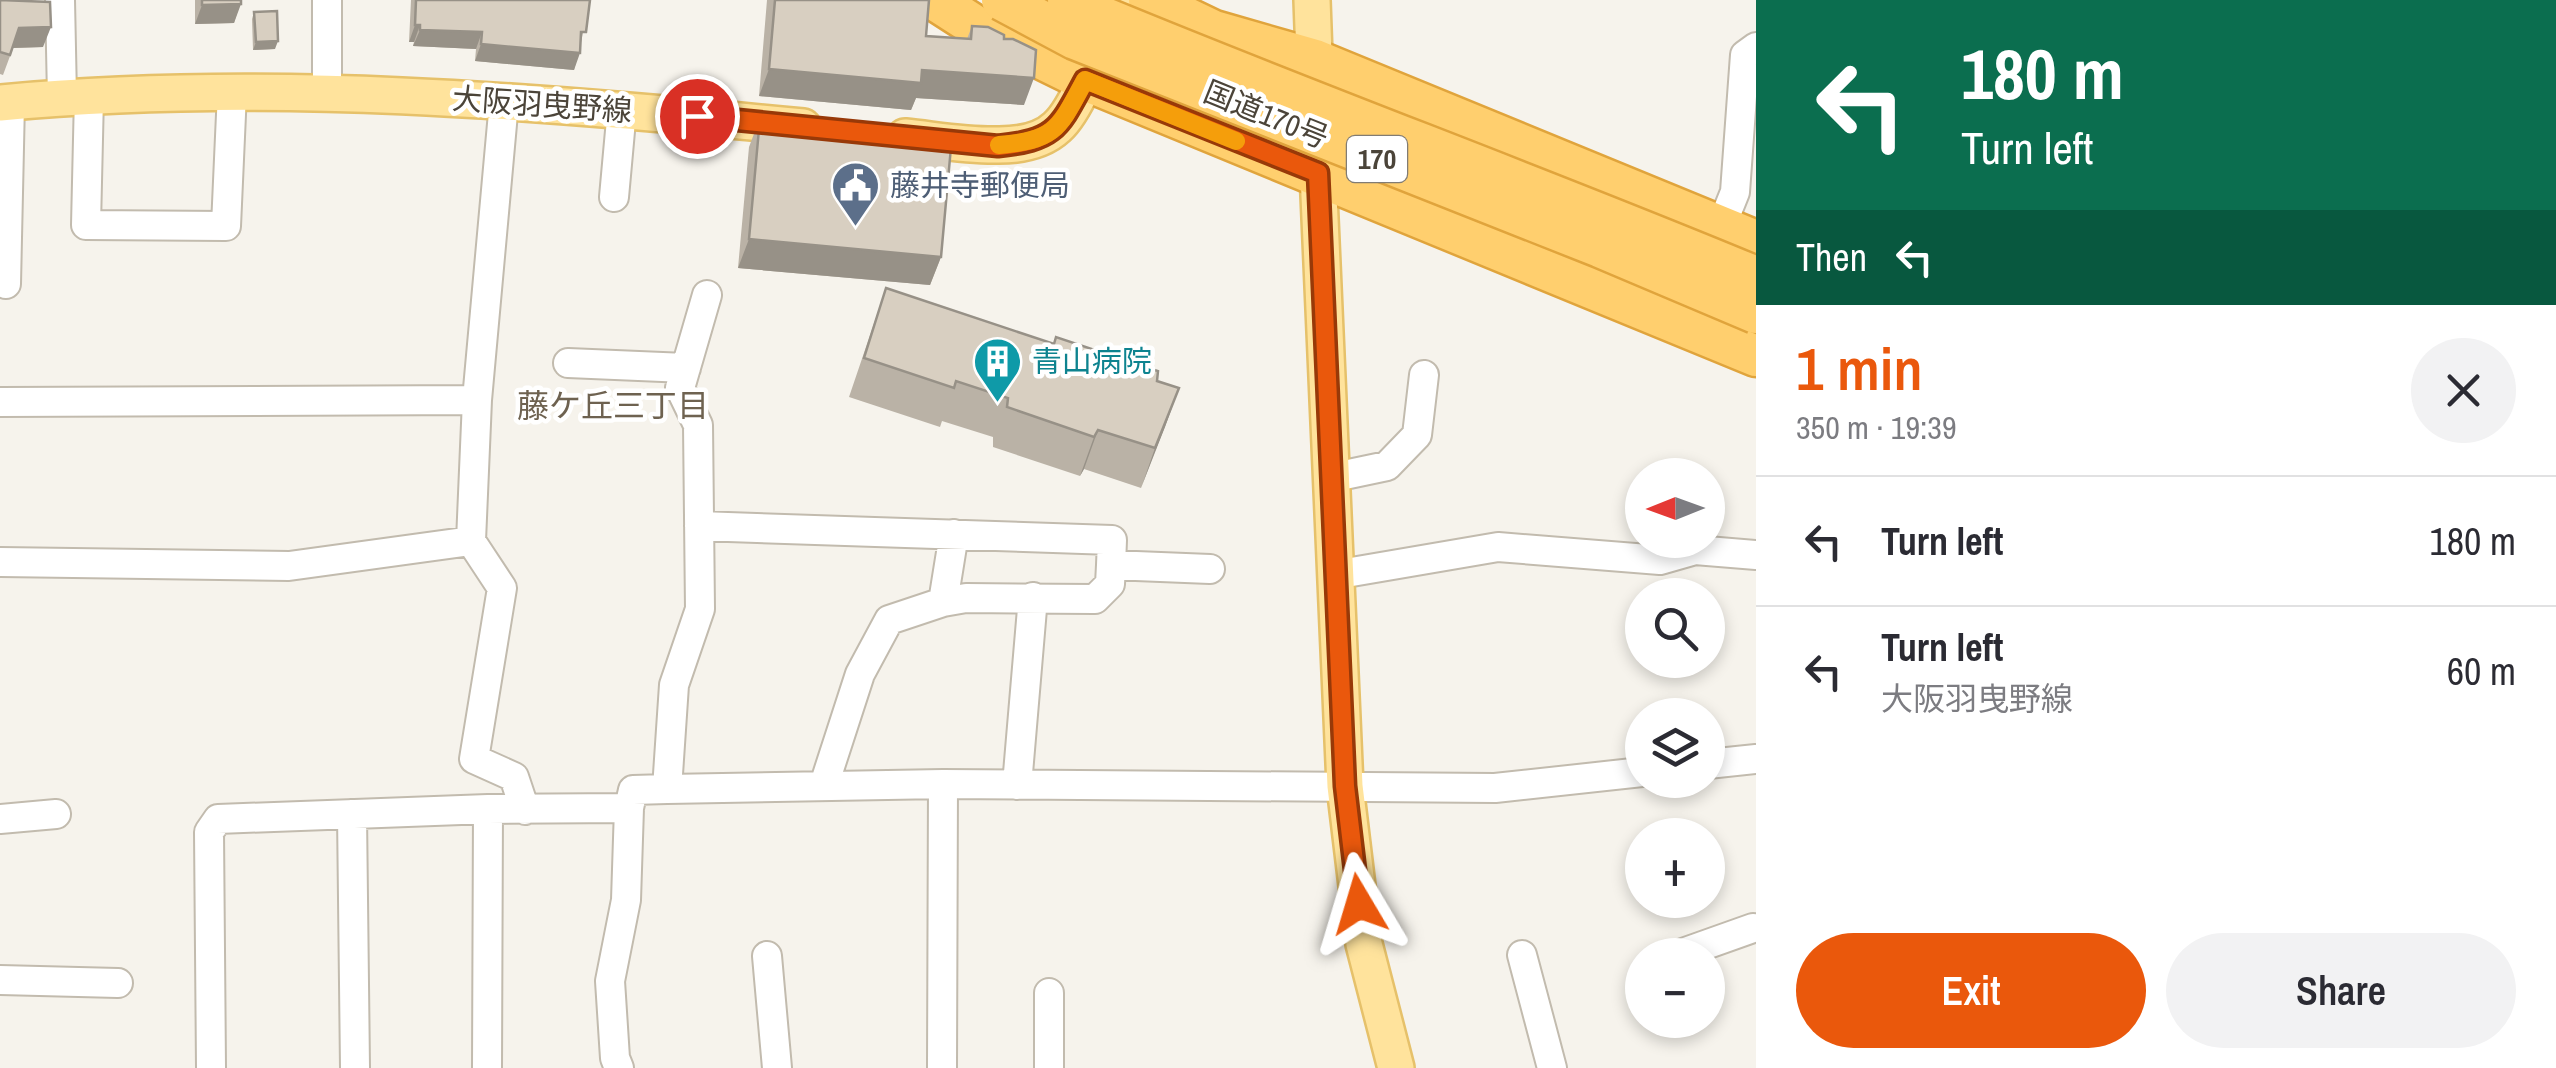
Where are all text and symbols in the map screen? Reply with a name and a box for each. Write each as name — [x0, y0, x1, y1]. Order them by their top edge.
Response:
text: 180 m — [1961, 27, 2124, 121]
icon: left — [1796, 40, 1926, 170]
street label: 国道170号 — [1198, 71, 1335, 157]
pin — [655, 74, 740, 159]
street label: 大阪羽曳野線 — [451, 78, 633, 130]
icon: arrive — [670, 89, 725, 144]
text: Turn left — [1961, 117, 2093, 178]
road number: 170 — [1347, 136, 1407, 182]
public building icon: 藤井寺郵便局 — [829, 160, 881, 228]
place label: 藤井寺郵便局 — [890, 165, 1070, 205]
icon: left — [1887, 230, 1942, 285]
text: Then — [1796, 232, 1867, 283]
text: 1 min — [1796, 328, 1923, 409]
building icon: 青山病院 — [971, 336, 1023, 404]
button: close — [2411, 338, 2516, 443]
place label: 青山病院 — [1032, 341, 1152, 381]
district label: 藤ケ丘三丁目 — [517, 384, 709, 427]
text: 350 m · 19:39 — [1796, 406, 1956, 449]
north arrow — [1625, 458, 1725, 558]
map controls — [1625, 458, 1725, 1038]
icon: left — [1796, 514, 1851, 569]
text: Turn left — [1881, 516, 2003, 567]
text: 180 m — [2429, 516, 2516, 567]
button: search — [1625, 578, 1725, 678]
text: Turn left — [1881, 622, 2003, 673]
icon: left — [1796, 644, 1851, 699]
text: 60 m — [2447, 646, 2516, 697]
text: 大阪羽曳野線 — [1881, 677, 2073, 720]
button: layers — [1625, 698, 1725, 798]
button: + — [1625, 818, 1725, 918]
position arrow — [1307, 852, 1411, 956]
button: Exit — [1796, 933, 2146, 1048]
button: Share — [2166, 933, 2516, 1048]
button: − — [1625, 938, 1725, 1038]

